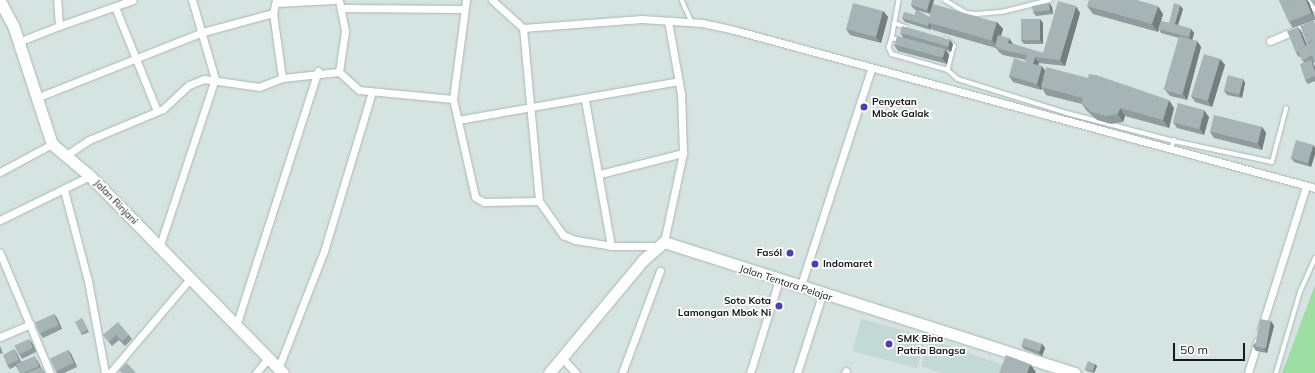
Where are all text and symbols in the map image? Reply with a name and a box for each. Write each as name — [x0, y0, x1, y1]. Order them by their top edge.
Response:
place label: Penyetan Mbok Galak — [872, 95, 929, 118]
marker: Penyetan Mbok Galak — [859, 102, 869, 112]
street label: Jalan Rinjani — [92, 177, 140, 227]
place label: Fasól — [757, 247, 782, 259]
marker: Fasól — [785, 248, 795, 258]
place label: Indomaret — [823, 258, 872, 270]
marker: Indomaret — [810, 259, 820, 269]
street label: Jalan Tentara Pelajar — [738, 262, 834, 304]
place label: Soto Kota Lamongan Mbok Ni — [678, 294, 771, 318]
marker: Soto Kota Lamongan Mbok Ni — [774, 301, 784, 311]
place label: SMK Bina Patria Bangsa — [897, 332, 965, 356]
scale bar — [1175, 335, 1247, 361]
marker: SMK Bina Patria Bangsa — [884, 339, 894, 349]
text: 50 m — [1180, 342, 1208, 357]

